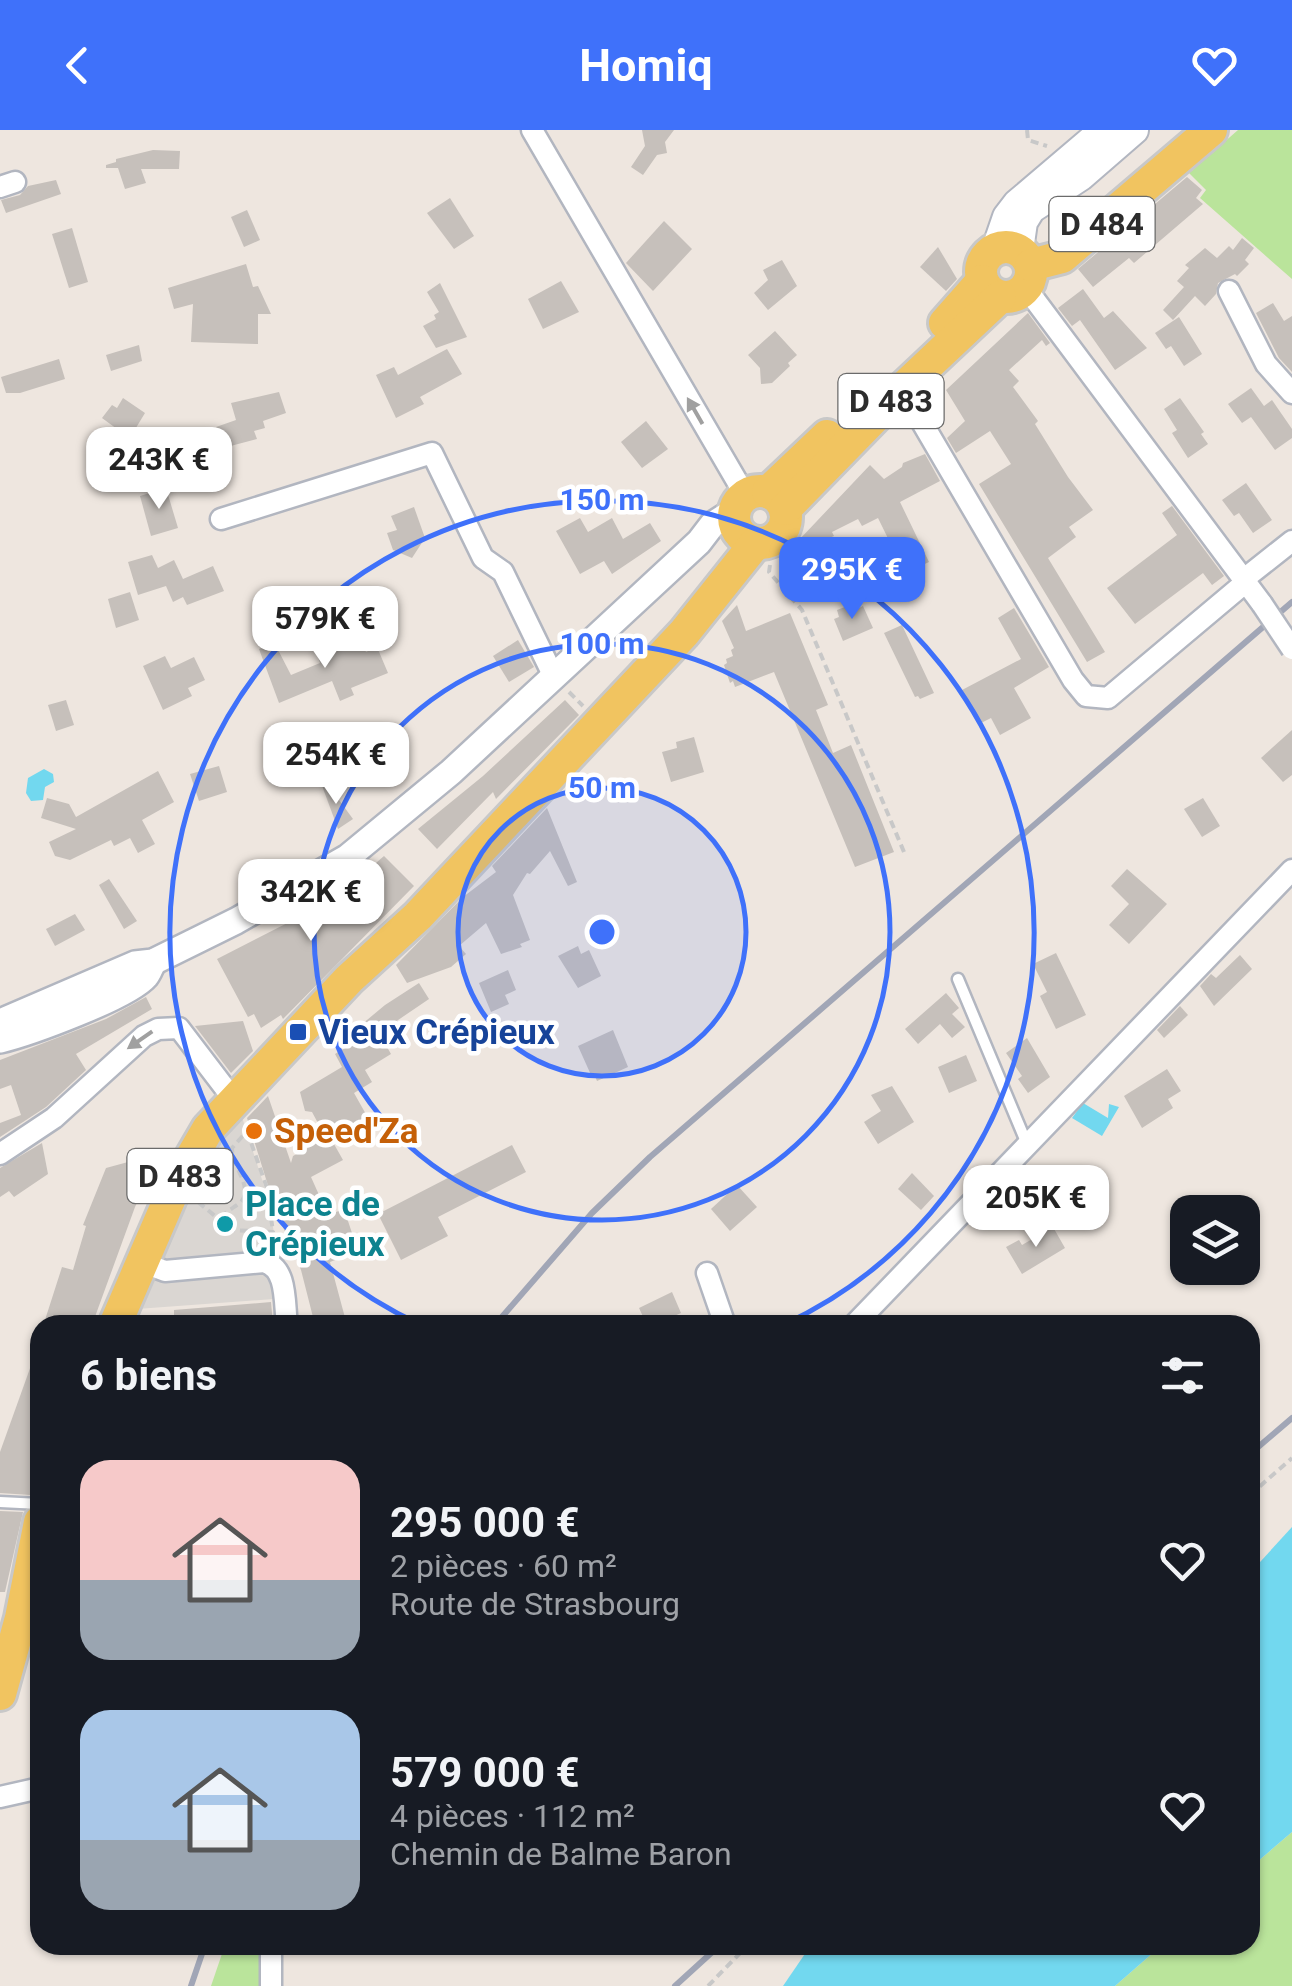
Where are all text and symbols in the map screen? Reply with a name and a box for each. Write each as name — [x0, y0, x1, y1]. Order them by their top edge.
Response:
icon: back — [50, 38, 105, 93]
icon: heart — [1187, 38, 1242, 93]
text: Homiq — [579, 39, 713, 92]
road number: D 484 — [1050, 197, 1154, 251]
road number: D 483 — [838, 374, 944, 428]
one-way arrow — [687, 397, 705, 425]
pin: 243K € — [78, 427, 240, 512]
text: 243K € — [108, 440, 210, 478]
text: 150 m — [559, 482, 645, 517]
pin: 295K € — [771, 537, 933, 622]
text: 295K € — [801, 550, 903, 588]
pin: 579K € — [244, 586, 406, 671]
text: 579K € — [274, 599, 376, 637]
text: 100 m — [559, 626, 645, 661]
pin: 254K € — [255, 722, 417, 807]
text: 254K € — [285, 735, 387, 773]
text: 50 m — [568, 770, 636, 805]
pin: 342K € — [230, 859, 392, 944]
text: 342K € — [260, 872, 362, 910]
centre of rings — [584, 914, 620, 950]
place label: Vieux Crépieux — [318, 1012, 555, 1053]
marker: Vieux Crépieux — [287, 1021, 309, 1043]
one-way arrow — [127, 1030, 154, 1049]
place label: Speed'Za — [274, 1111, 418, 1152]
marker: Speed'Za — [243, 1120, 265, 1142]
road number: D 483 — [128, 1149, 232, 1203]
pin: 205K € — [955, 1165, 1117, 1250]
text: 205K € — [985, 1178, 1087, 1216]
place label: Place de Crépieux — [245, 1184, 385, 1265]
map controls — [1170, 1195, 1260, 1285]
button: layers — [1170, 1195, 1260, 1285]
marker: Place de Crépieux — [214, 1213, 236, 1235]
icon: filters — [1155, 1348, 1210, 1403]
text: 6 biens — [80, 1351, 217, 1400]
text: 295 000 € — [390, 1498, 580, 1547]
icon: home — [160, 1500, 280, 1620]
icon: heart — [1155, 1533, 1210, 1588]
text: 2 pièces · 60 m² — [390, 1547, 617, 1585]
text: Route de Strasbourg — [390, 1585, 680, 1623]
text: 579 000 € — [390, 1748, 580, 1797]
icon: home — [160, 1750, 280, 1870]
icon: heart — [1155, 1783, 1210, 1838]
text: 4 pièces · 112 m² — [390, 1797, 635, 1835]
text: Chemin de Balme Baron — [390, 1835, 732, 1873]

